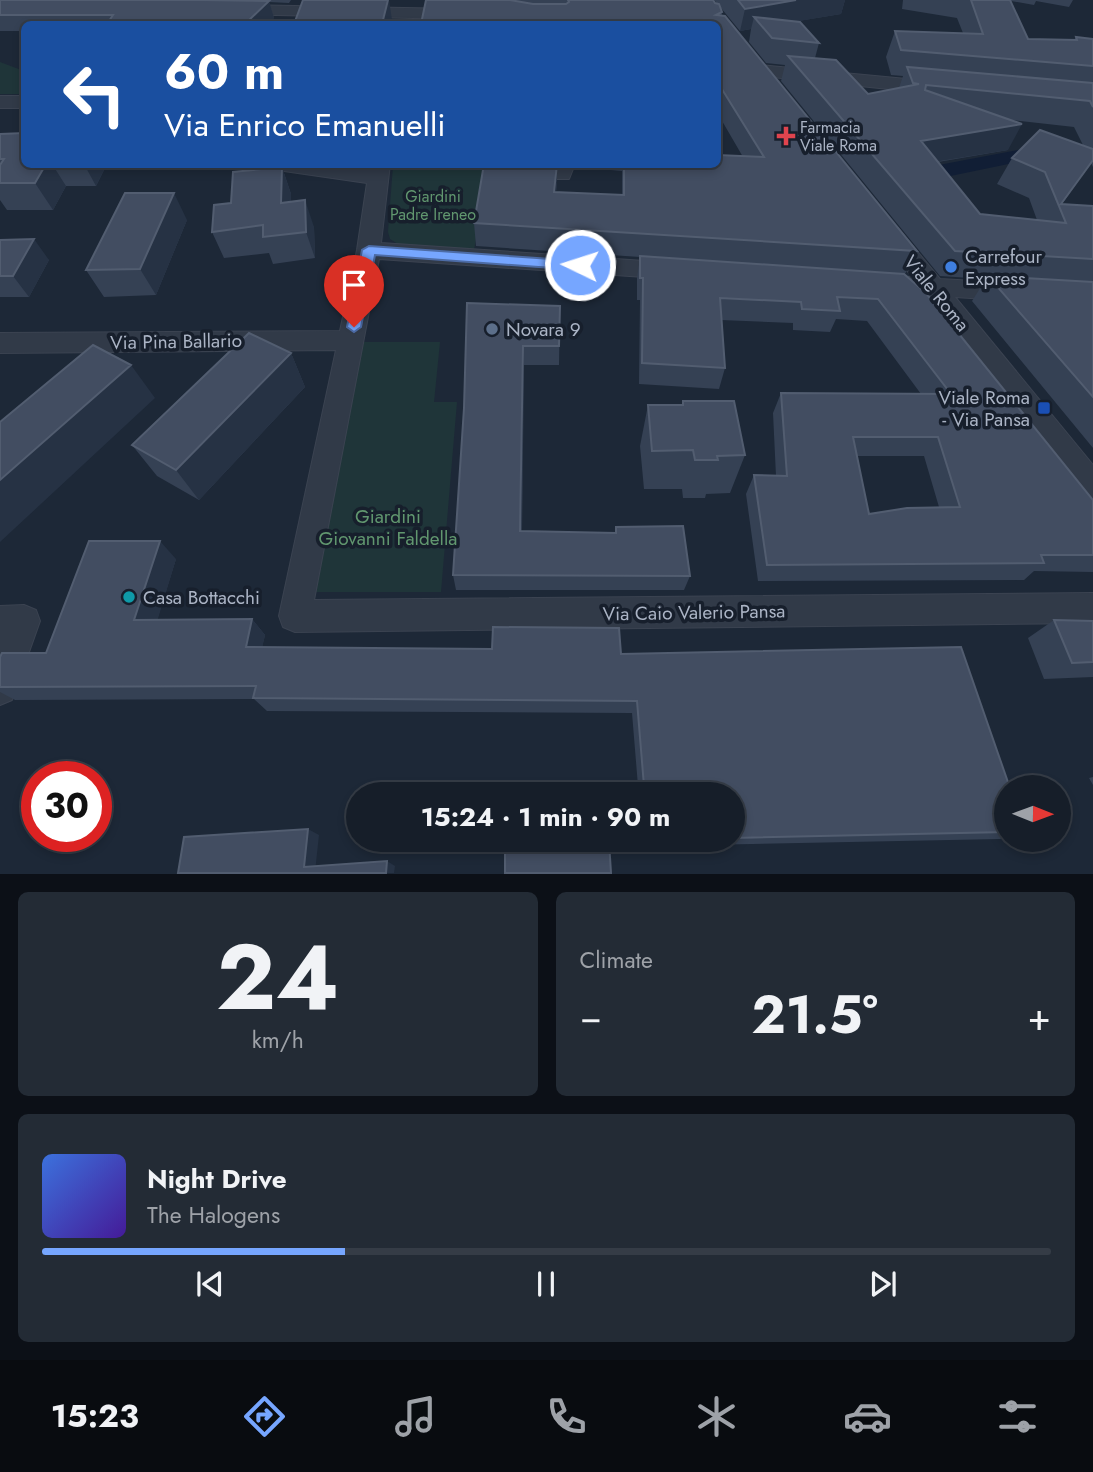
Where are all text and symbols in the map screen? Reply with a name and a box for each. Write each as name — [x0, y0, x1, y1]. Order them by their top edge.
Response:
text: 60 m — [164, 37, 284, 107]
icon: left — [49, 49, 140, 140]
text: Via Enrico Emanuelli — [164, 102, 446, 148]
place label: Farmacia Viale Roma — [800, 116, 877, 157]
marker: Farmacia Viale Roma — [778, 128, 794, 144]
park label: Giardini Padre Ireneo — [390, 185, 476, 226]
position arrow — [543, 228, 617, 302]
place label: Carrefour Express — [965, 243, 1042, 292]
street label: Viale Roma — [897, 249, 976, 337]
pin — [324, 255, 384, 327]
marker: Carrefour Express — [943, 259, 959, 275]
icon: arrive — [335, 266, 373, 304]
place label: Novara 9 — [506, 316, 581, 343]
marker: Novara 9 — [484, 321, 500, 337]
street label: Via Pina Ballario — [110, 327, 242, 356]
place label: Viale Roma - Via Pansa — [939, 384, 1030, 433]
marker: Viale Roma - Via Pansa — [1036, 400, 1052, 416]
park label: Giardini Giovanni Faldella — [319, 503, 457, 552]
place label: Casa Bottacchi — [143, 584, 260, 611]
marker: Casa Bottacchi — [121, 589, 137, 605]
street label: Via Caio Valerio Pansa — [602, 597, 786, 628]
speed limit sign: 30 — [21, 761, 112, 852]
north arrow — [994, 775, 1071, 852]
map controls — [994, 775, 1071, 852]
text: 15:24 · 1 min · 90 m — [421, 798, 670, 836]
text: 24 — [216, 912, 339, 1043]
text: Climate — [580, 943, 653, 977]
text: 21.5° — [752, 977, 878, 1053]
text: − — [580, 989, 602, 1044]
text: + — [1028, 989, 1051, 1044]
text: km/h — [252, 1023, 304, 1057]
text: Night Drive — [147, 1160, 287, 1198]
text: The Halogens — [147, 1198, 280, 1232]
icon: previous — [191, 1265, 229, 1303]
icon: pause — [527, 1265, 565, 1303]
icon: next — [864, 1265, 902, 1303]
icon: directions — [240, 1392, 289, 1441]
icon: music — [391, 1392, 440, 1441]
icon: phone — [542, 1392, 591, 1441]
icon: climate — [692, 1392, 741, 1441]
icon: car — [843, 1392, 892, 1441]
icon: filters — [993, 1392, 1042, 1441]
text: 15:23 — [51, 1393, 139, 1439]

